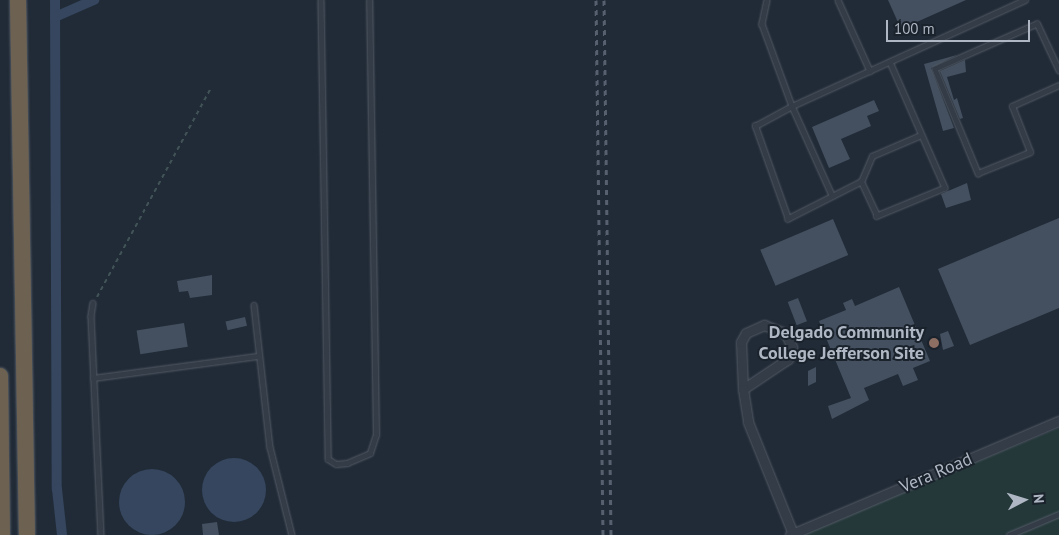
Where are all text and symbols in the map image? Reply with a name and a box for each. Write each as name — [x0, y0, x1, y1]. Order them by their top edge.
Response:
scale bar — [889, 10, 1033, 42]
text: 100 m — [894, 19, 935, 38]
place label: Delgado Community College Jefferson Site — [759, 322, 924, 364]
marker: Delgado Community College Jefferson Site — [928, 337, 940, 349]
street label: Vera Road — [897, 448, 975, 498]
north arrow — [999, 475, 1049, 525]
text: N — [1030, 493, 1048, 504]

